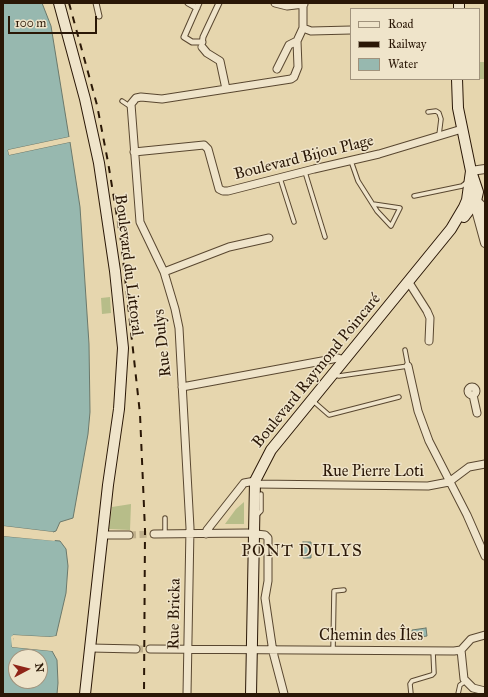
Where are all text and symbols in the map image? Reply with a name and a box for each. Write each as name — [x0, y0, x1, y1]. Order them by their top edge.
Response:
scale bar — [10, 8, 99, 34]
legend — [350, 8, 480, 80]
text: 100 m — [15, 16, 46, 30]
text: Road — [388, 17, 414, 31]
text: Railway — [388, 37, 426, 51]
text: Water — [388, 57, 418, 71]
street label: Boulevard Bijou Plage — [232, 131, 376, 185]
street label: Boulevard du Littoral — [110, 193, 146, 337]
street label: Boulevard Raymond Poincaré — [249, 290, 385, 452]
street label: Rue Dulys — [150, 308, 176, 378]
street label: Rue Pierre Loti — [322, 462, 424, 482]
district label: PONT DULYS — [241, 542, 363, 562]
street label: Rue Bricka — [165, 578, 185, 650]
street label: Chemin des Îles — [319, 626, 423, 646]
north arrow — [8, 649, 48, 689]
text: N — [32, 662, 46, 673]

